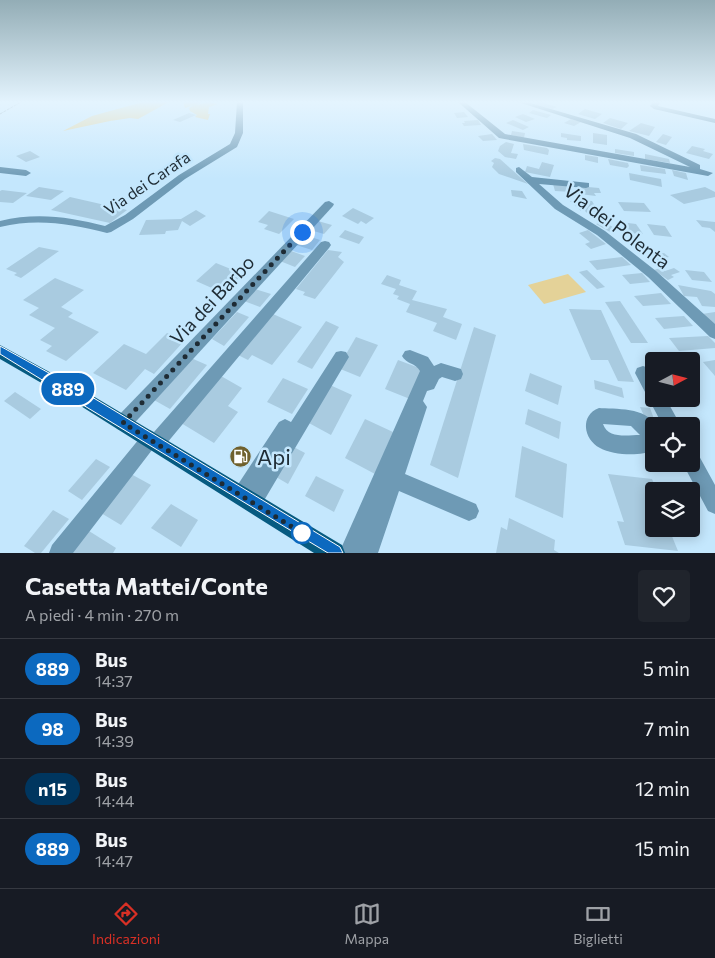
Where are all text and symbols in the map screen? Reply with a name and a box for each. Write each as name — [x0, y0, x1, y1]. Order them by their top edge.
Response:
street label: Via dei Carafa — [100, 147, 193, 218]
street label: Via dei Polenta — [559, 178, 675, 273]
your location — [290, 220, 315, 245]
street label: Via dei Barbo — [165, 250, 259, 349]
north arrow — [645, 352, 700, 408]
map controls — [645, 352, 700, 537]
line badge: 889 — [39, 373, 97, 405]
text: 889 — [51, 378, 85, 400]
button: locate — [645, 417, 700, 472]
place label: Api — [257, 443, 291, 470]
fuel station icon: Api — [229, 445, 253, 469]
button: layers — [645, 482, 700, 537]
unlabelled marker — [291, 522, 313, 544]
button: heart — [638, 570, 690, 622]
text: Casetta Mattei/Conte — [25, 571, 268, 600]
text: A piedi · 4 min · 270 m — [25, 605, 179, 624]
text: Bus — [95, 648, 127, 671]
text: 5 min — [643, 657, 690, 680]
text: 889 — [36, 658, 69, 680]
text: 14:37 — [95, 671, 133, 690]
text: Bus — [95, 708, 127, 731]
text: 7 min — [644, 717, 690, 740]
text: 98 — [41, 718, 64, 740]
text: 14:39 — [95, 731, 134, 750]
text: Bus — [95, 768, 127, 791]
text: 12 min — [635, 777, 690, 800]
text: n15 — [38, 778, 67, 800]
text: 14:44 — [95, 791, 134, 810]
text: Bus — [95, 828, 127, 851]
text: 15 min — [635, 837, 690, 860]
text: 889 — [36, 838, 69, 860]
text: 14:47 — [95, 851, 133, 870]
tab: Indicazioni — [92, 900, 160, 947]
tab: Mappa — [345, 900, 389, 947]
tab: Biglietti — [573, 900, 623, 947]

